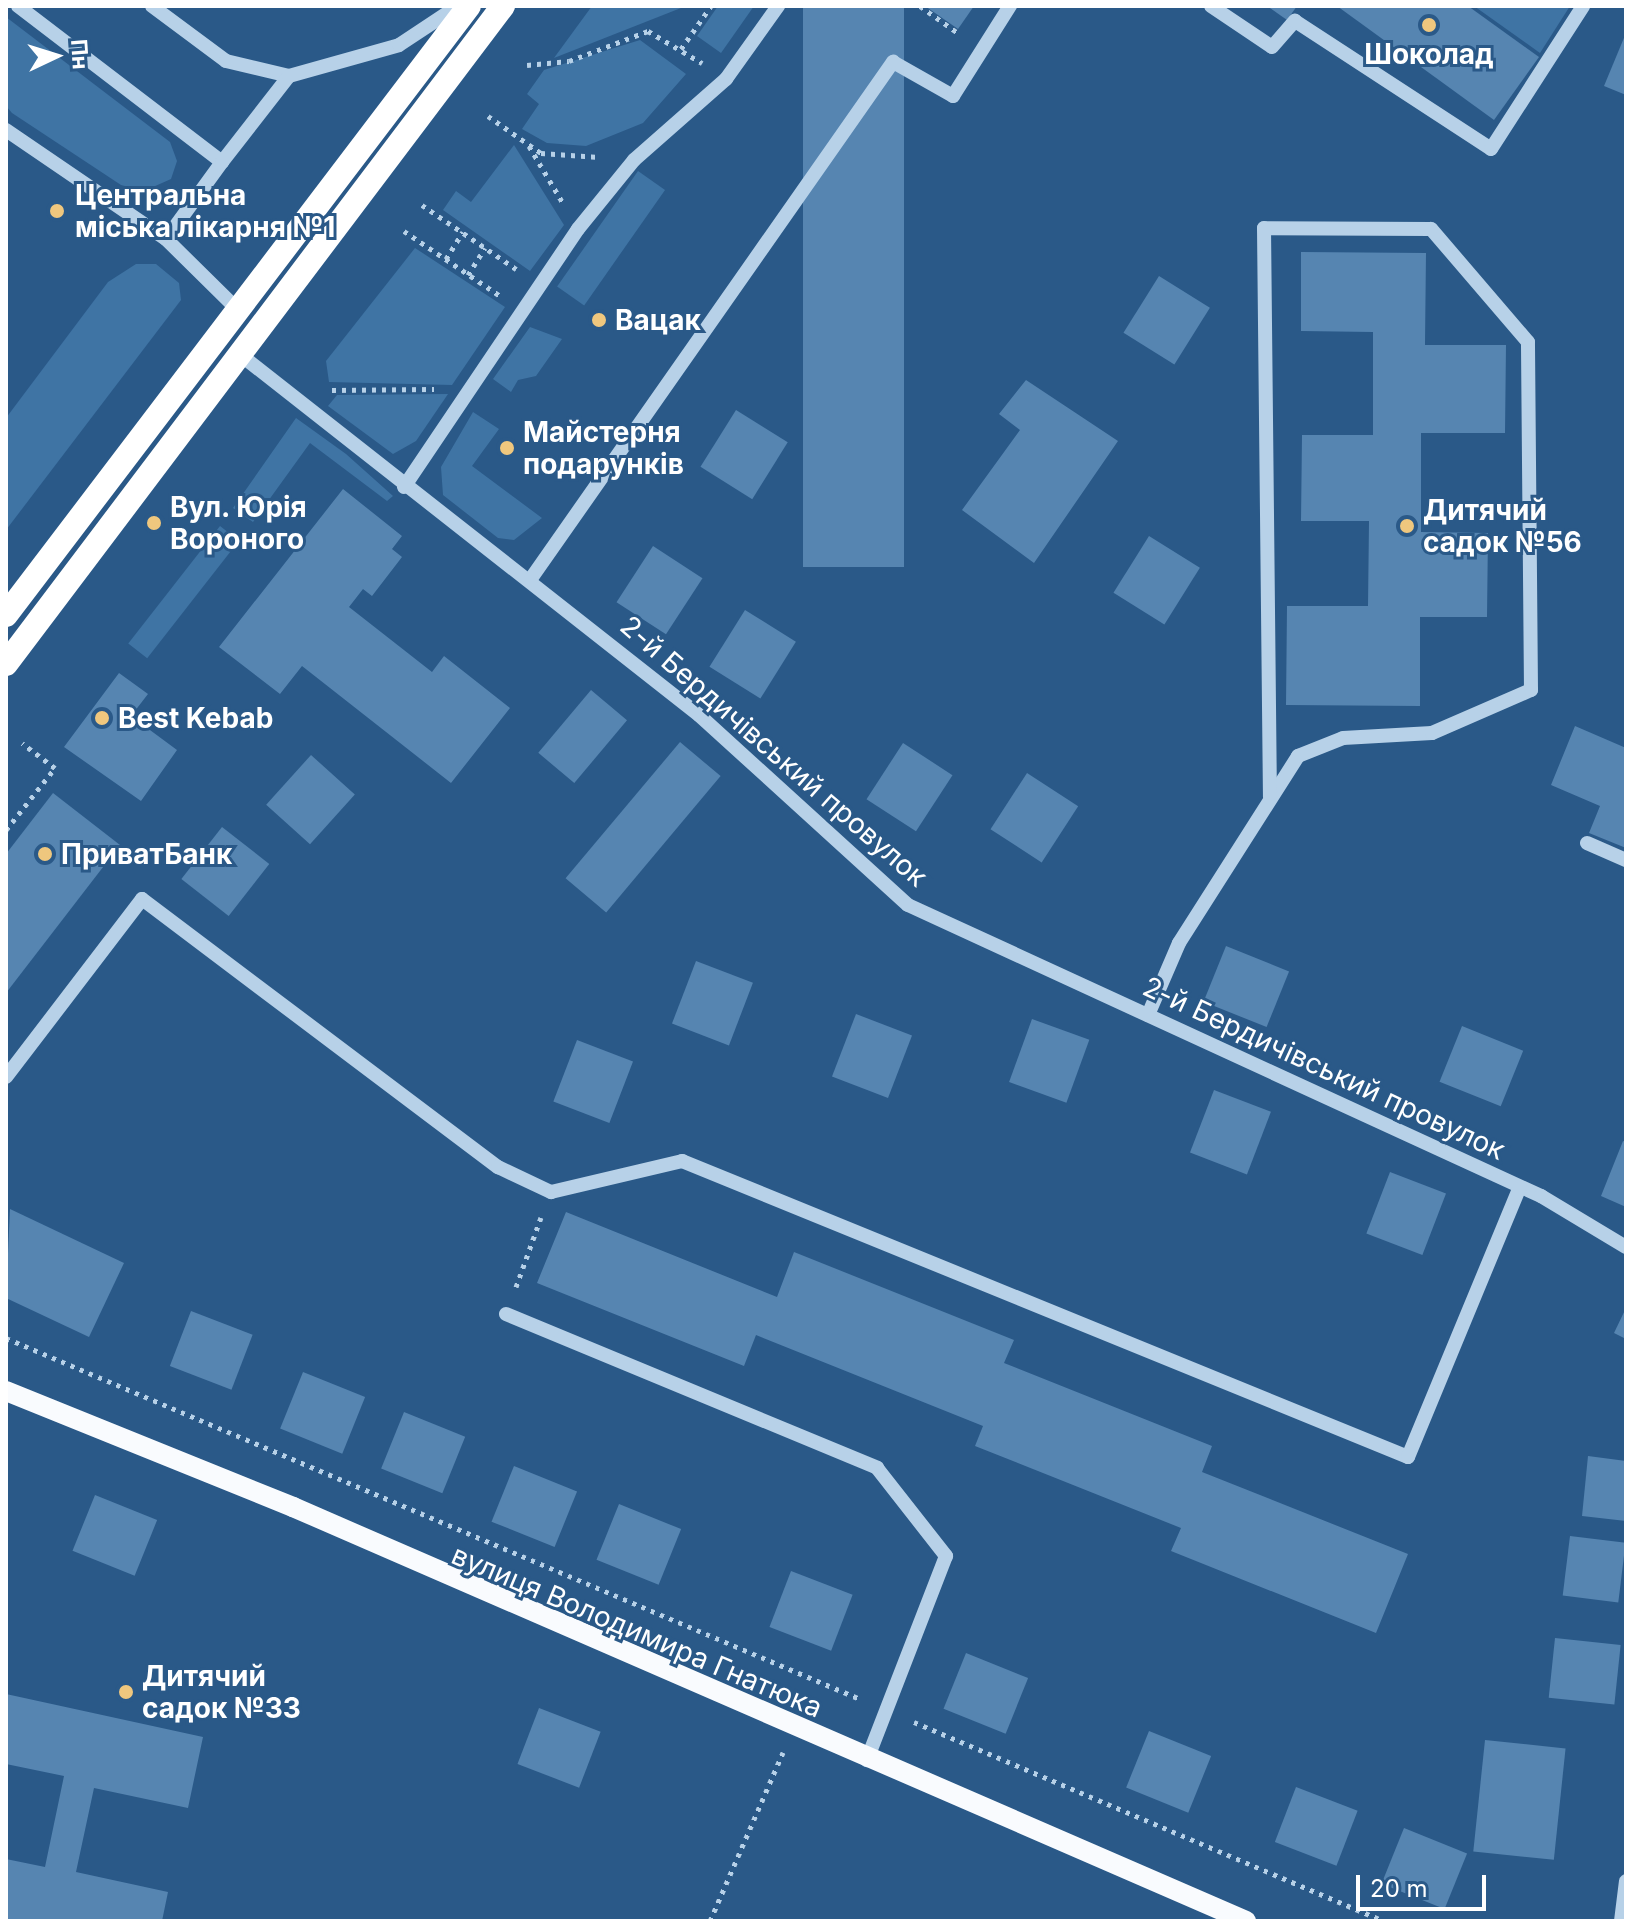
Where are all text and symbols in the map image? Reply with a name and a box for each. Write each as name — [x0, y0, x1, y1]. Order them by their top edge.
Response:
north arrow — [16, 16, 96, 96]
marker: Шоколад — [1420, 16, 1438, 34]
place label: Шоколад — [1364, 37, 1494, 71]
text: Пн — [66, 38, 94, 70]
place label: Центральна міська лікарня №1 — [75, 178, 335, 244]
marker: Центральна міська лікарня №1 — [46, 200, 68, 222]
place label: Вацак — [615, 303, 701, 337]
marker: Вацак — [590, 311, 608, 329]
place label: Майстерня подарунків — [523, 415, 684, 481]
marker: Майстерня подарунків — [498, 439, 516, 457]
place label: Вул. Юрія Вороного — [170, 490, 308, 556]
place label: Дитячий садок №56 — [1423, 493, 1582, 559]
marker: Вул. Юрія Вороного — [145, 514, 163, 532]
marker: Дитячий садок №56 — [1398, 517, 1416, 535]
street label: 2-й Бердичівський провулок — [614, 609, 934, 893]
place label: Best Kebab — [118, 701, 273, 735]
marker: Best Kebab — [93, 709, 111, 727]
place label: ПриватБанк — [61, 837, 232, 871]
marker: ПриватБанк — [36, 845, 54, 863]
street label: 2-й Бердичівський провулок — [1138, 969, 1510, 1167]
street label: вулиця Володимира Гнатюка — [447, 1538, 827, 1724]
place label: Дитячий садок №33 — [142, 1659, 301, 1725]
marker: Дитячий садок №33 — [117, 1683, 135, 1701]
scale bar — [1360, 1859, 1490, 1909]
text: 20 m — [1370, 1874, 1428, 1903]

